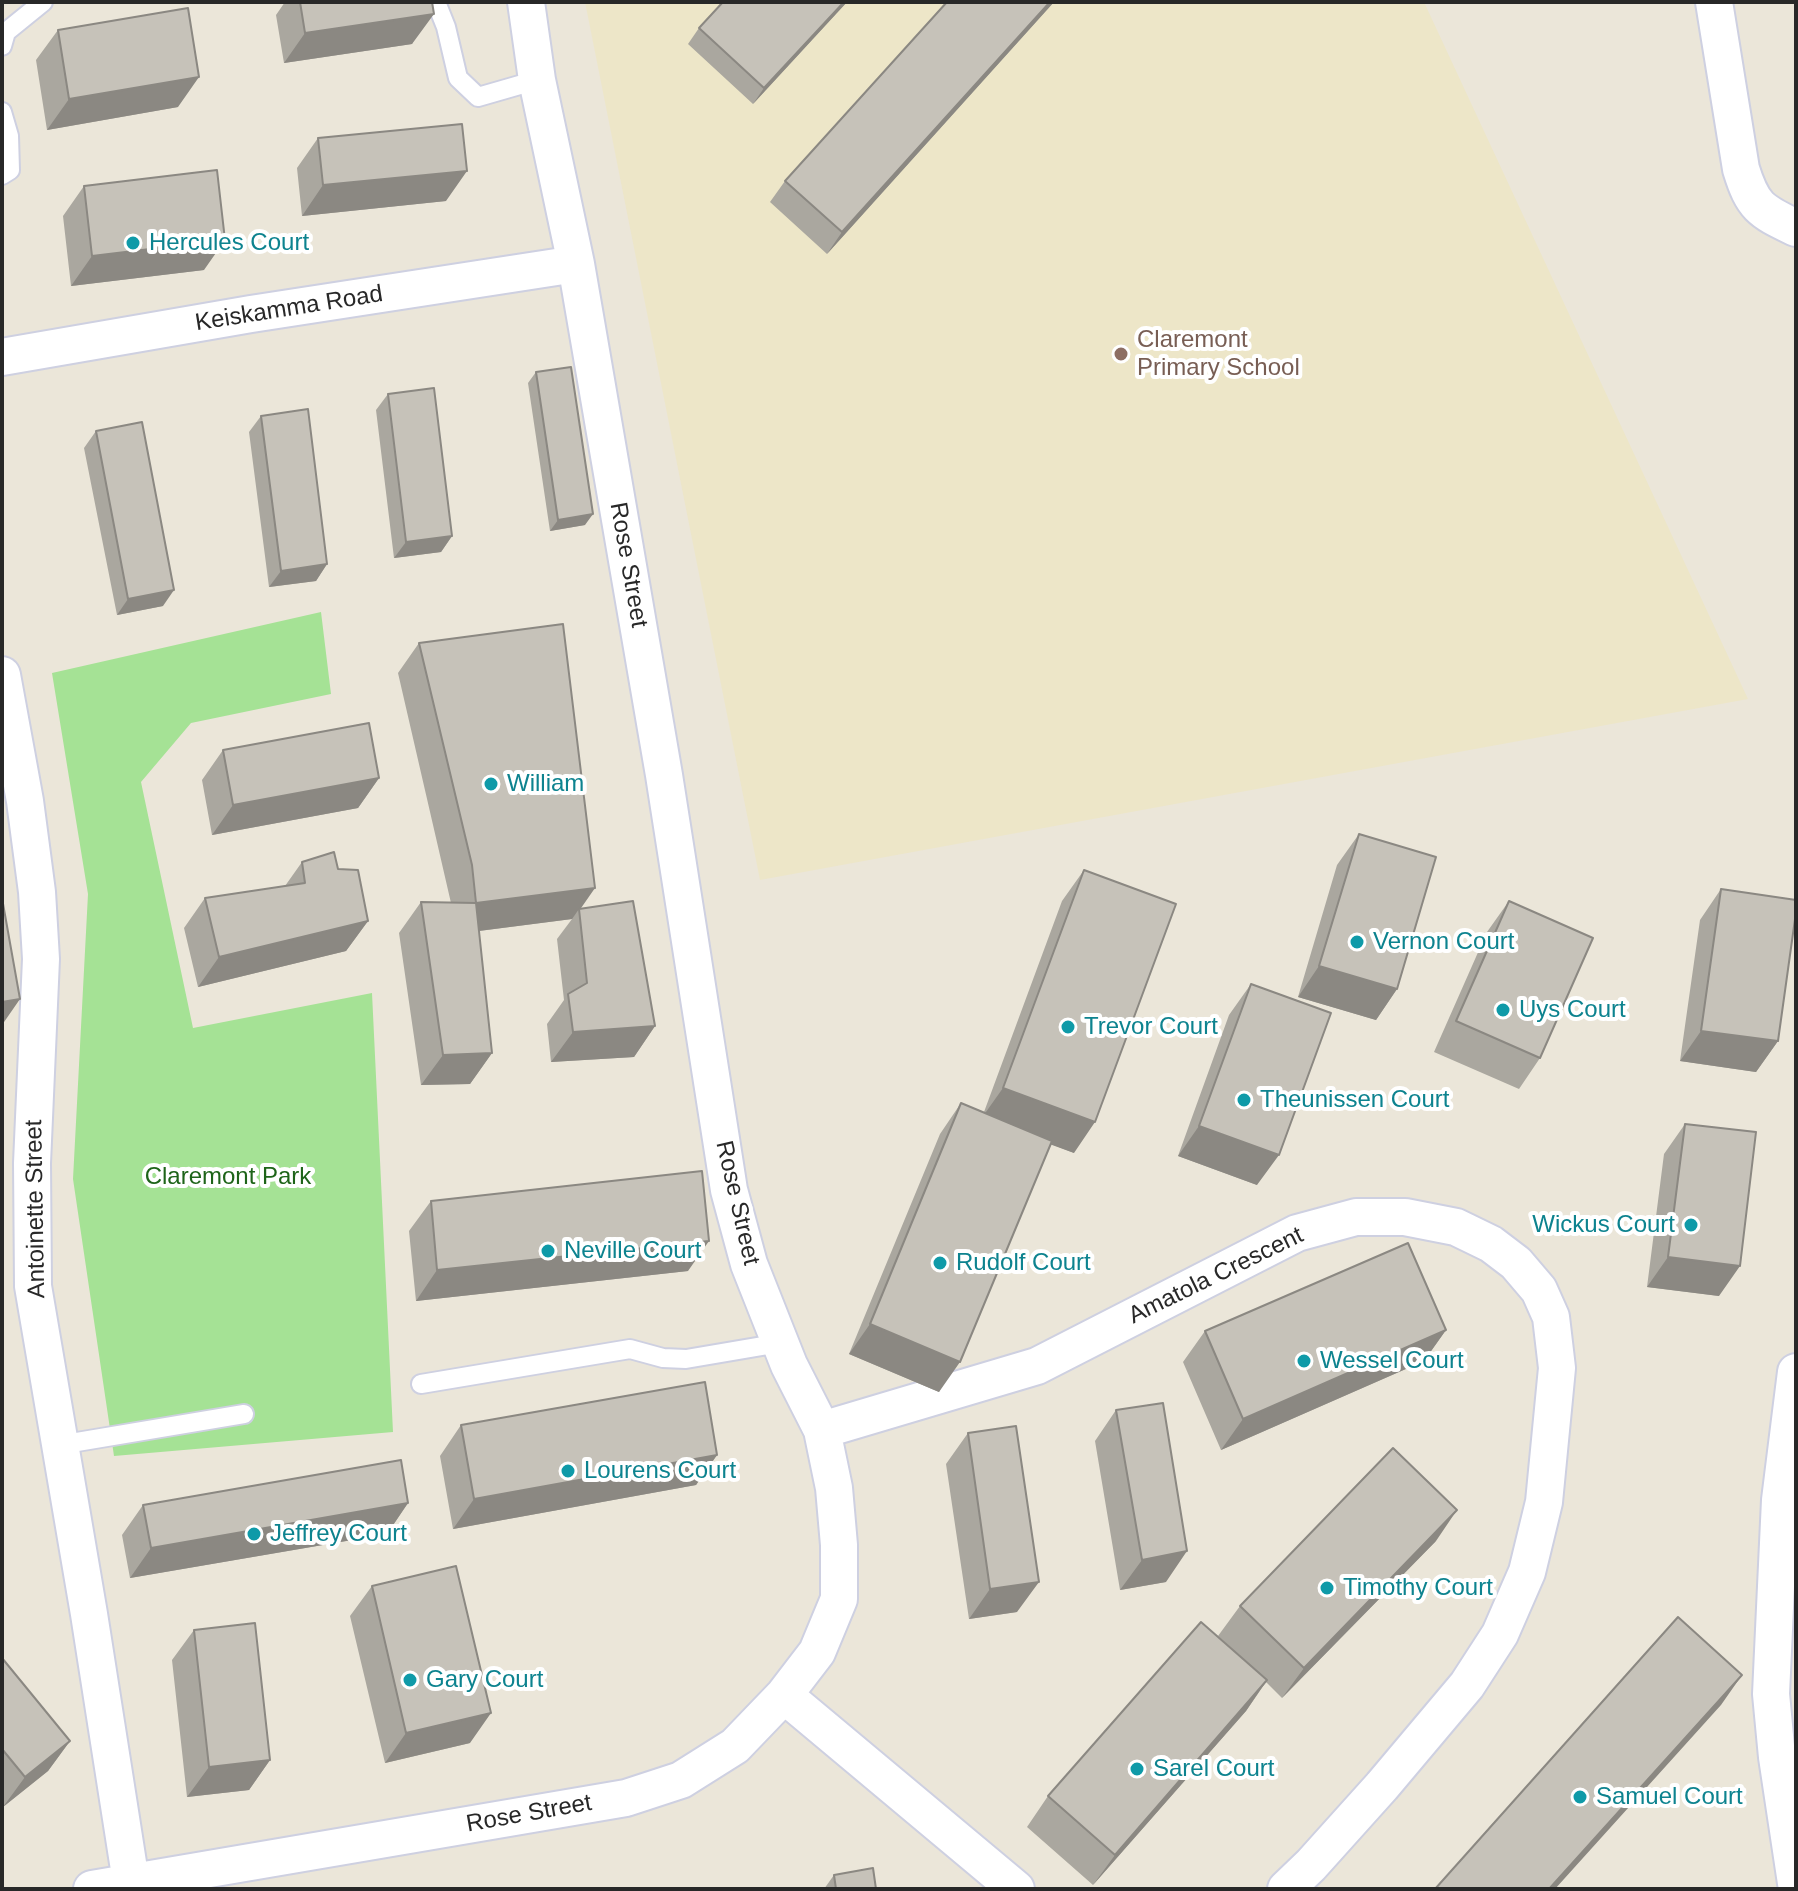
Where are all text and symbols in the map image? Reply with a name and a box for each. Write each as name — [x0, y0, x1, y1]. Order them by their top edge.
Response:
place label: Hercules Court — [149, 229, 309, 257]
marker: Hercules Court — [124, 234, 142, 252]
street label: Keiskamma Road — [193, 280, 385, 338]
place label: Claremont Primary School — [1137, 326, 1300, 382]
marker: Claremont Primary School — [1112, 345, 1130, 363]
street label: Rose Street — [603, 500, 653, 630]
place label: William — [507, 770, 584, 798]
marker: William — [482, 775, 500, 793]
place label: Vernon Court — [1373, 928, 1514, 956]
marker: Vernon Court — [1348, 933, 1366, 951]
place label: Uys Court — [1519, 996, 1626, 1024]
marker: Uys Court — [1494, 1001, 1512, 1019]
place label: Trevor Court — [1084, 1013, 1218, 1041]
marker: Trevor Court — [1059, 1018, 1077, 1036]
place label: Theunissen Court — [1260, 1086, 1449, 1114]
marker: Theunissen Court — [1235, 1091, 1253, 1109]
street label: Antoinette Street — [20, 1119, 52, 1299]
street label: Rose Street — [709, 1138, 765, 1268]
park label: Claremont Park — [145, 1163, 311, 1191]
place label: Wickus Court — [1532, 1211, 1675, 1239]
marker: Wickus Court — [1682, 1216, 1700, 1234]
street label: Amatola Crescent — [1124, 1221, 1308, 1331]
place label: Neville Court — [564, 1237, 701, 1265]
marker: Neville Court — [539, 1242, 557, 1260]
place label: Rudolf Court — [956, 1249, 1091, 1277]
marker: Rudolf Court — [931, 1254, 949, 1272]
place label: Wessel Court — [1320, 1347, 1464, 1375]
marker: Wessel Court — [1295, 1352, 1313, 1370]
place label: Lourens Court — [584, 1457, 736, 1485]
marker: Lourens Court — [559, 1462, 577, 1480]
place label: Jeffrey Court — [270, 1520, 407, 1548]
marker: Jeffrey Court — [245, 1525, 263, 1543]
place label: Timothy Court — [1343, 1574, 1493, 1602]
marker: Timothy Court — [1318, 1579, 1336, 1597]
place label: Gary Court — [426, 1666, 543, 1694]
marker: Gary Court — [401, 1671, 419, 1689]
place label: Sarel Court — [1153, 1755, 1274, 1783]
marker: Sarel Court — [1128, 1760, 1146, 1778]
place label: Samuel Court — [1596, 1783, 1743, 1811]
marker: Samuel Court — [1571, 1788, 1589, 1806]
street label: Rose Street — [464, 1789, 594, 1839]

